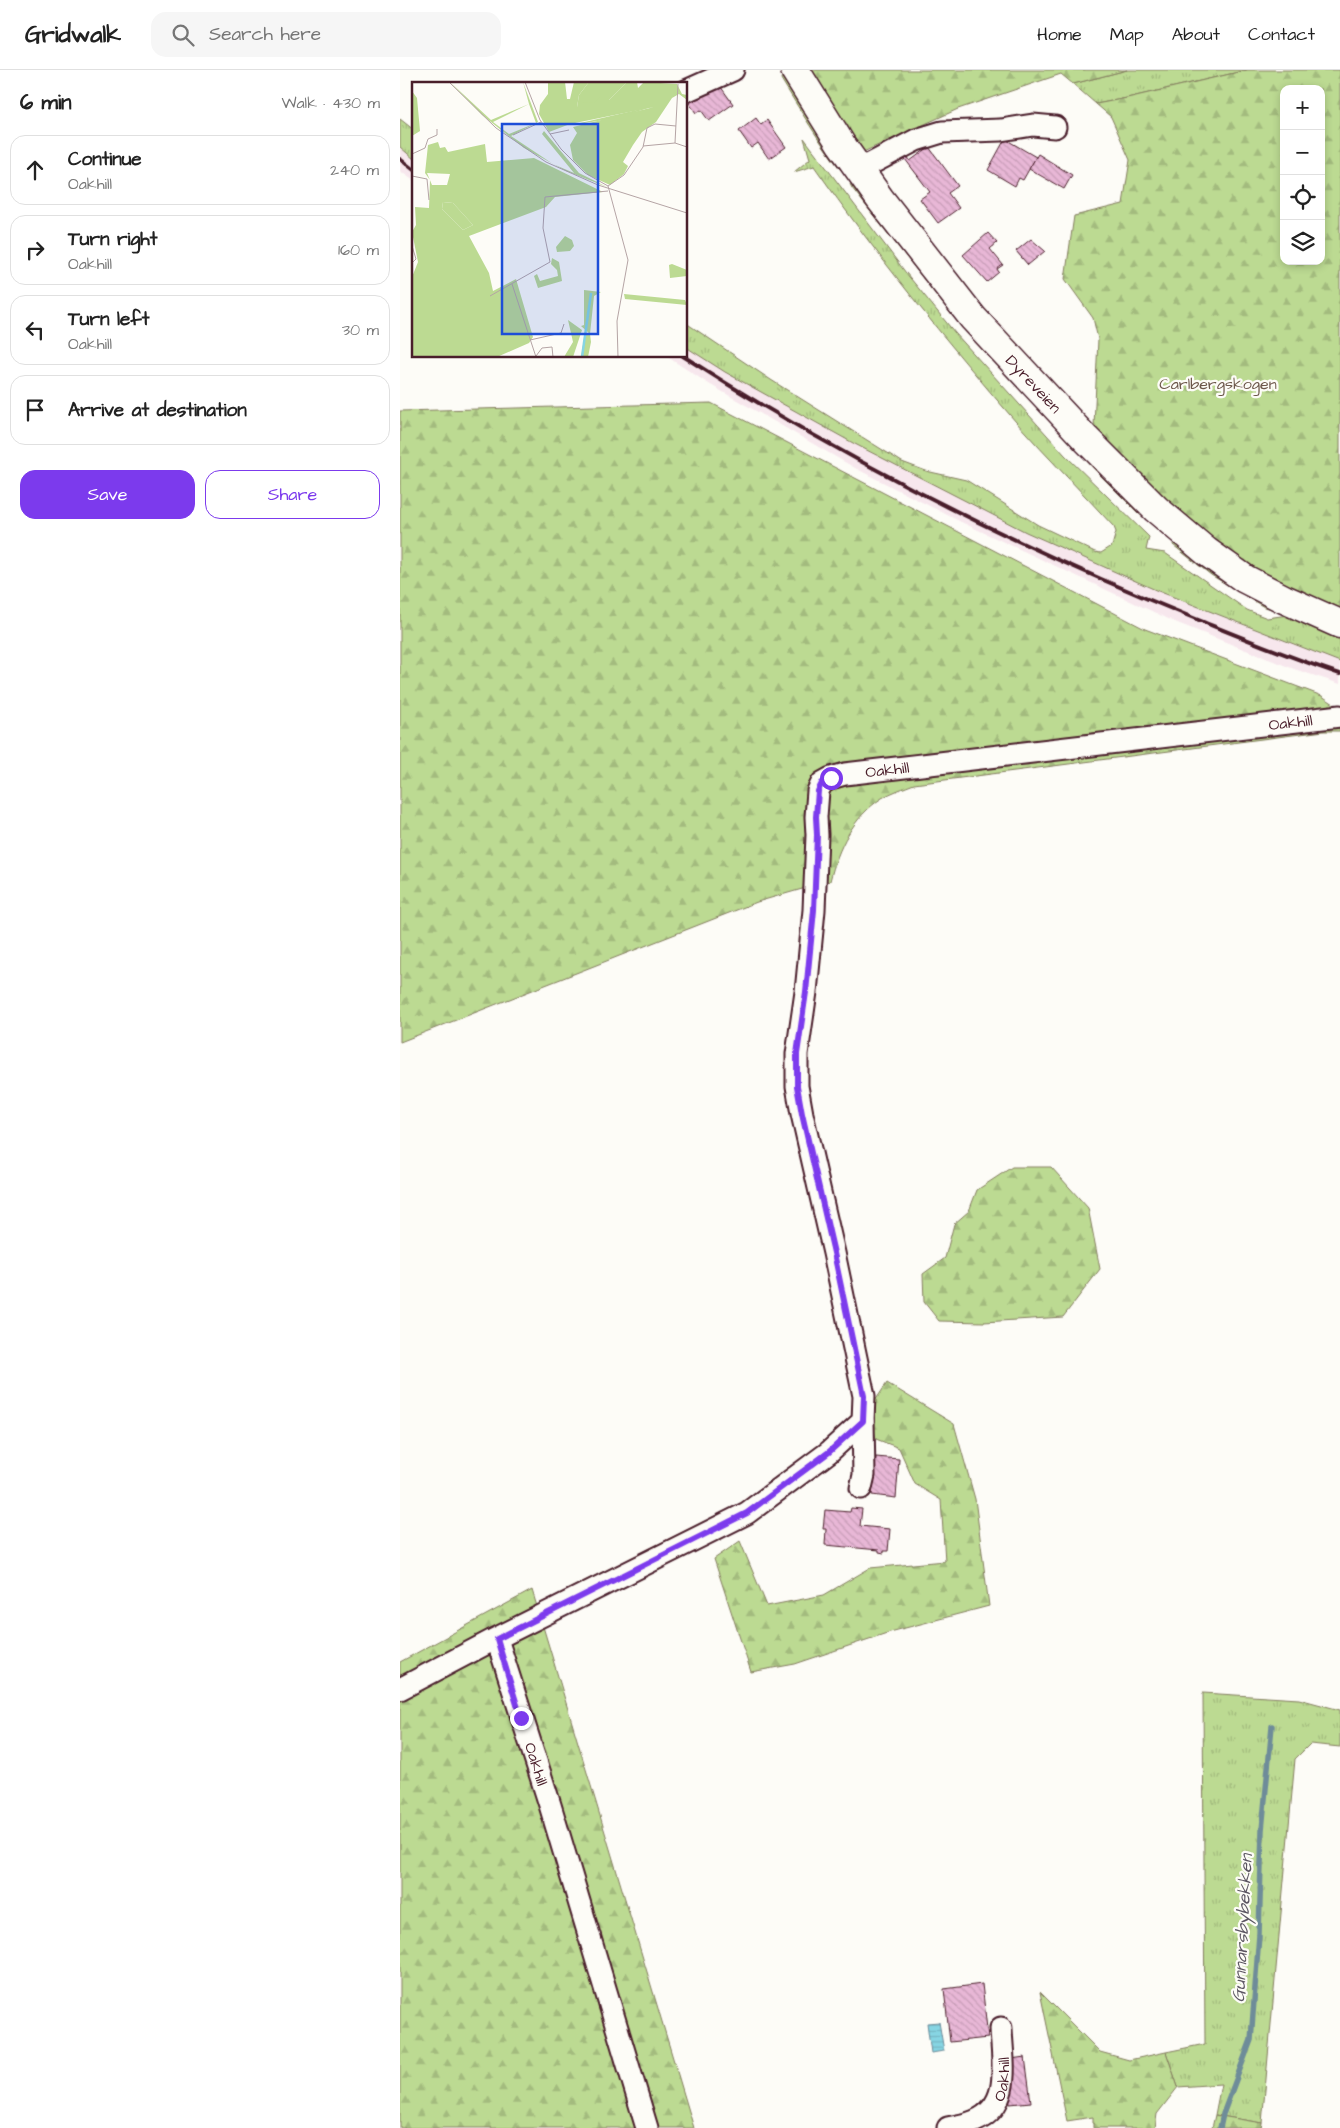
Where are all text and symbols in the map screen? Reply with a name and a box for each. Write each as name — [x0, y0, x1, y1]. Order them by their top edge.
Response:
search box — [151, 12, 501, 57]
text: Gridwalk — [25, 18, 121, 52]
icon: search — [169, 21, 197, 49]
text: Search here — [209, 21, 321, 48]
text: Home — [1037, 22, 1082, 47]
text: Map — [1110, 22, 1144, 47]
text: About — [1172, 22, 1220, 47]
text: Contact — [1248, 22, 1315, 47]
inset map — [412, 82, 688, 358]
map controls — [1280, 85, 1325, 265]
button: + — [1280, 85, 1325, 130]
text: 6 min — [20, 88, 72, 117]
text: Walk · 430 m — [281, 92, 380, 114]
button: − — [1280, 130, 1325, 175]
text: Continue — [68, 146, 142, 173]
icon: ahead — [21, 156, 49, 184]
text: 240 m — [330, 159, 379, 181]
text: Oakhill — [68, 173, 112, 195]
button: locate — [1280, 175, 1325, 220]
button: layers — [1280, 220, 1325, 265]
text: Turn right — [68, 226, 157, 253]
icon: right — [21, 236, 49, 264]
text: 160 m — [338, 239, 379, 261]
text: Oakhill — [68, 253, 112, 275]
text: Turn left — [68, 306, 149, 333]
icon: left — [21, 316, 49, 344]
text: 30 m — [342, 319, 379, 341]
text: Oakhill — [68, 333, 112, 355]
street label: Dyreveien — [1000, 350, 1066, 418]
park label: Carlbergskogen — [1159, 373, 1277, 396]
icon: arrive — [21, 396, 49, 424]
text: Arrive at destination — [68, 397, 247, 424]
button: Save — [20, 470, 195, 519]
button: Share — [205, 470, 380, 519]
street label: Oakhill — [1267, 709, 1314, 736]
street label: Oakhill — [864, 757, 910, 784]
route start — [820, 767, 843, 790]
route end — [510, 1707, 533, 1730]
street label: Oakhill — [519, 1740, 553, 1788]
water label: Gunnarsbybekken — [1226, 1851, 1260, 2003]
street label: Oakhill — [988, 2057, 1015, 2105]

